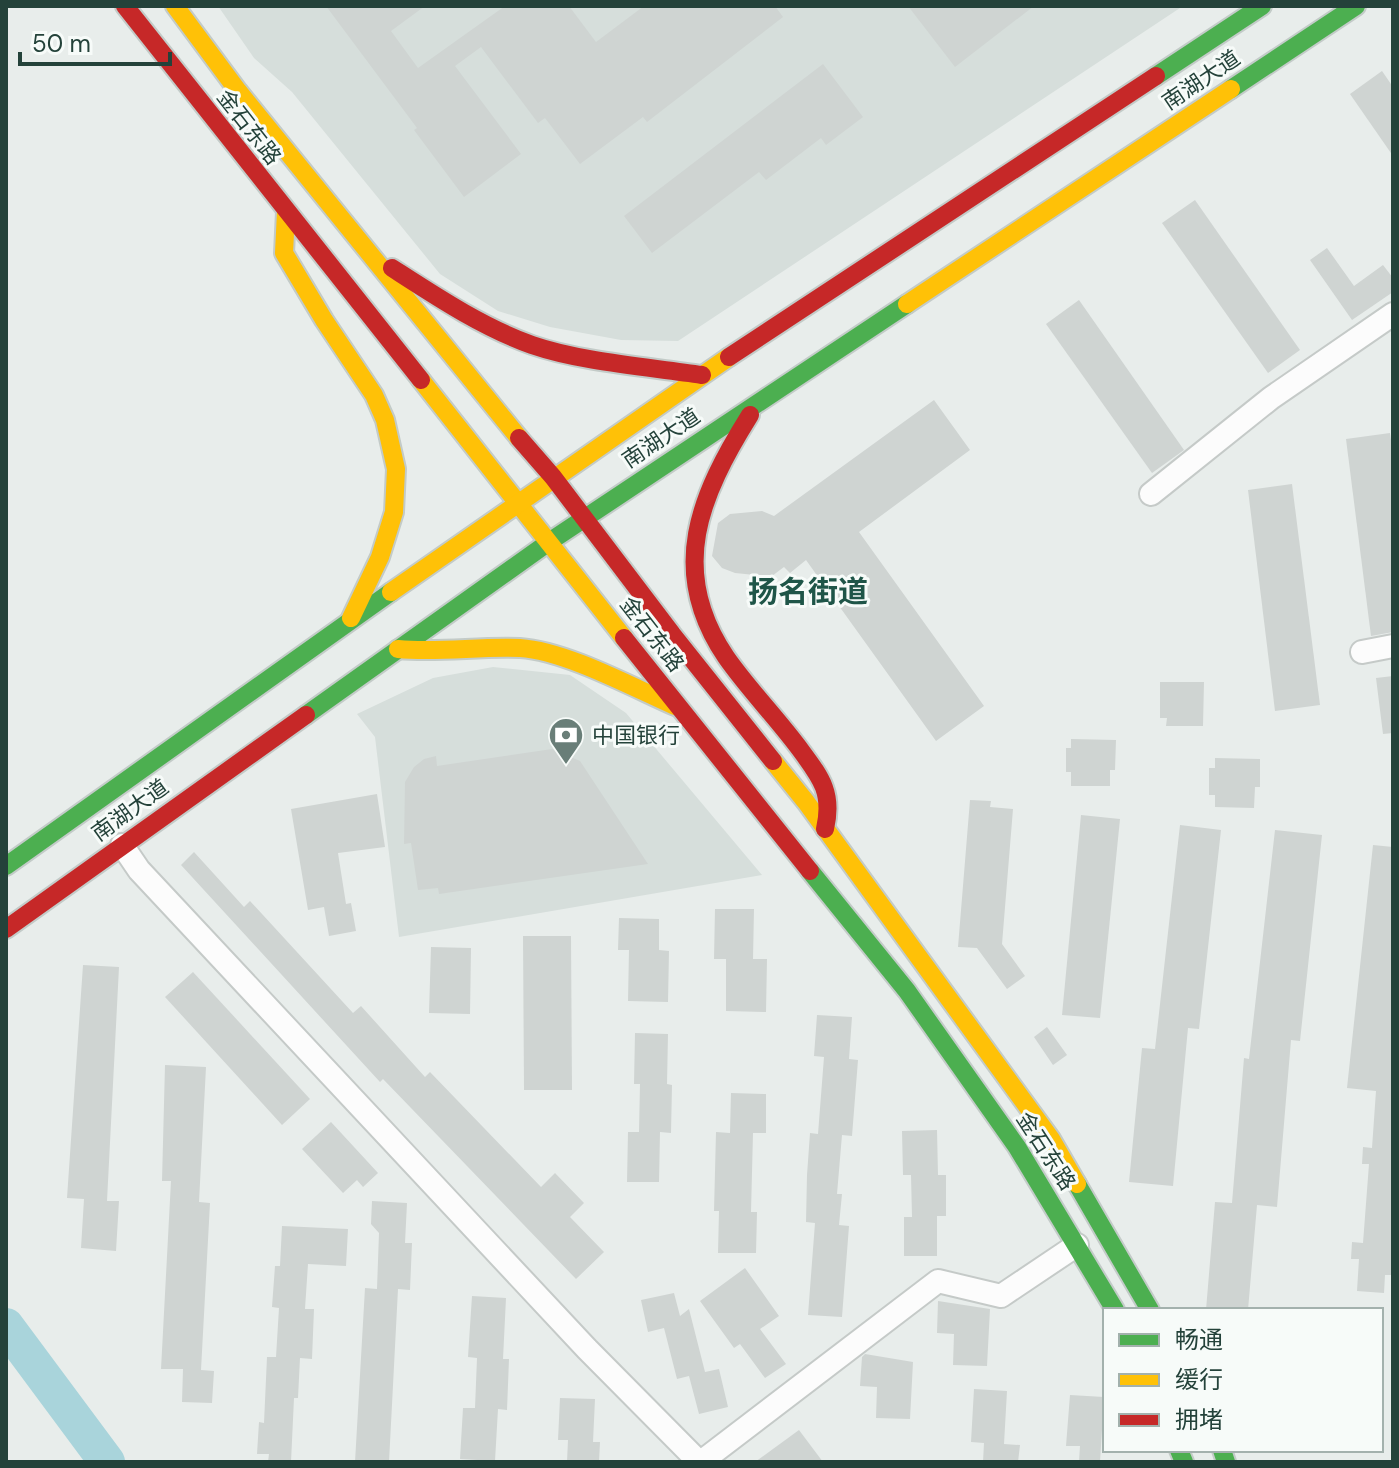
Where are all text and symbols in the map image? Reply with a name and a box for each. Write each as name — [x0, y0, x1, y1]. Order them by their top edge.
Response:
scale bar — [20, 16, 170, 66]
text: 50 m — [32, 28, 91, 59]
street label: 南湖大道 — [1156, 43, 1246, 117]
street label: 金石东路 — [210, 83, 288, 171]
street label: 南湖大道 — [616, 401, 706, 475]
district label: 扬名街道 — [748, 572, 868, 611]
street label: 金石东路 — [613, 590, 691, 678]
bank icon: 中国银行 — [547, 716, 585, 766]
place label: 中国银行 — [592, 721, 680, 750]
street label: 南湖大道 — [86, 772, 174, 848]
street label: 金石东路 — [1010, 1106, 1082, 1196]
legend — [1103, 1308, 1383, 1452]
text: 畅通 — [1175, 1324, 1223, 1355]
text: 缓行 — [1175, 1364, 1223, 1395]
text: 拥堵 — [1175, 1404, 1223, 1435]

